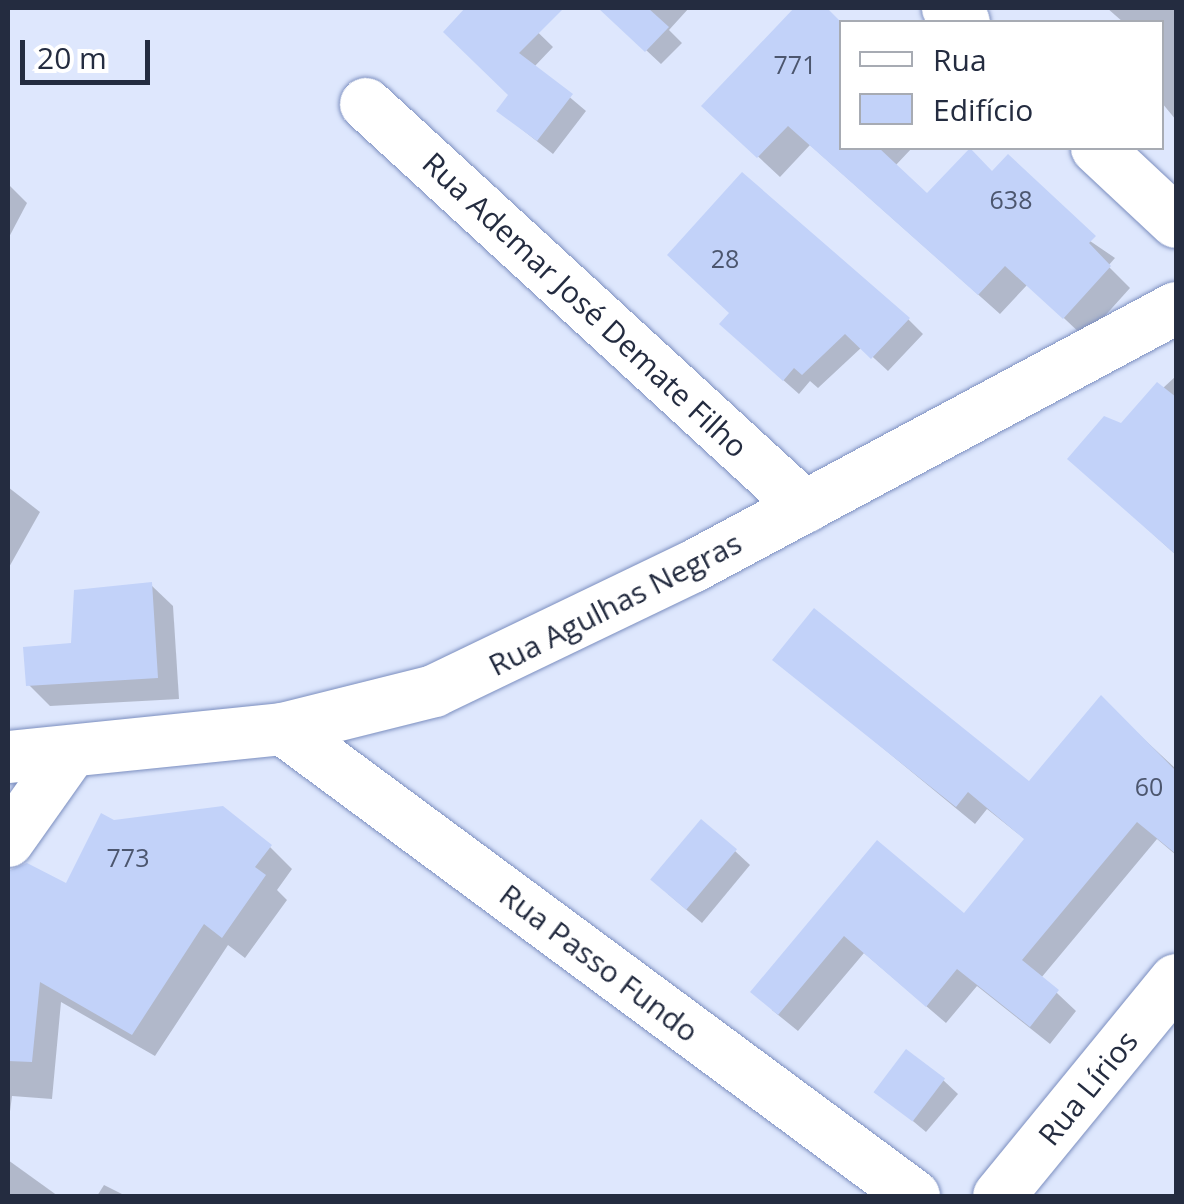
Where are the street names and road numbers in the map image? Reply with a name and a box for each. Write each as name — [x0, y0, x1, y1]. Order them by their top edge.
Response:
street label: Rua Ademar José Demate Filho — [415, 145, 755, 465]
street label: Rua Agulhas Negras — [483, 525, 747, 683]
street label: Rua Passo Fundo — [493, 877, 705, 1049]
street label: Rua Lírios — [1031, 1024, 1145, 1152]

